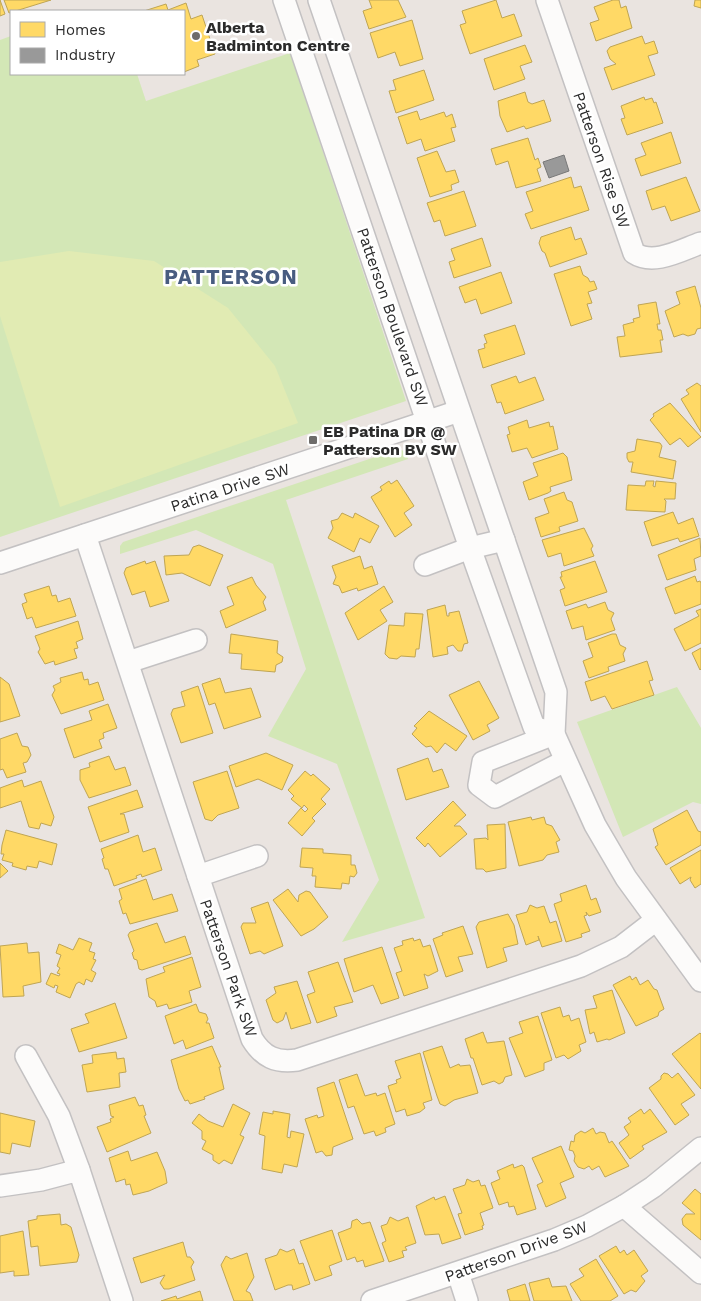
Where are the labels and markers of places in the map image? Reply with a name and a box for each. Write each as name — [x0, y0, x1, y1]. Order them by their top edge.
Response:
place label: Alberta Badminton Centre — [206, 18, 350, 55]
marker: Alberta Badminton Centre — [190, 30, 202, 42]
place label: EB Patina DR @ Patterson BV SW — [323, 422, 457, 459]
marker: EB Patina DR @ Patterson BV SW — [307, 434, 319, 446]

